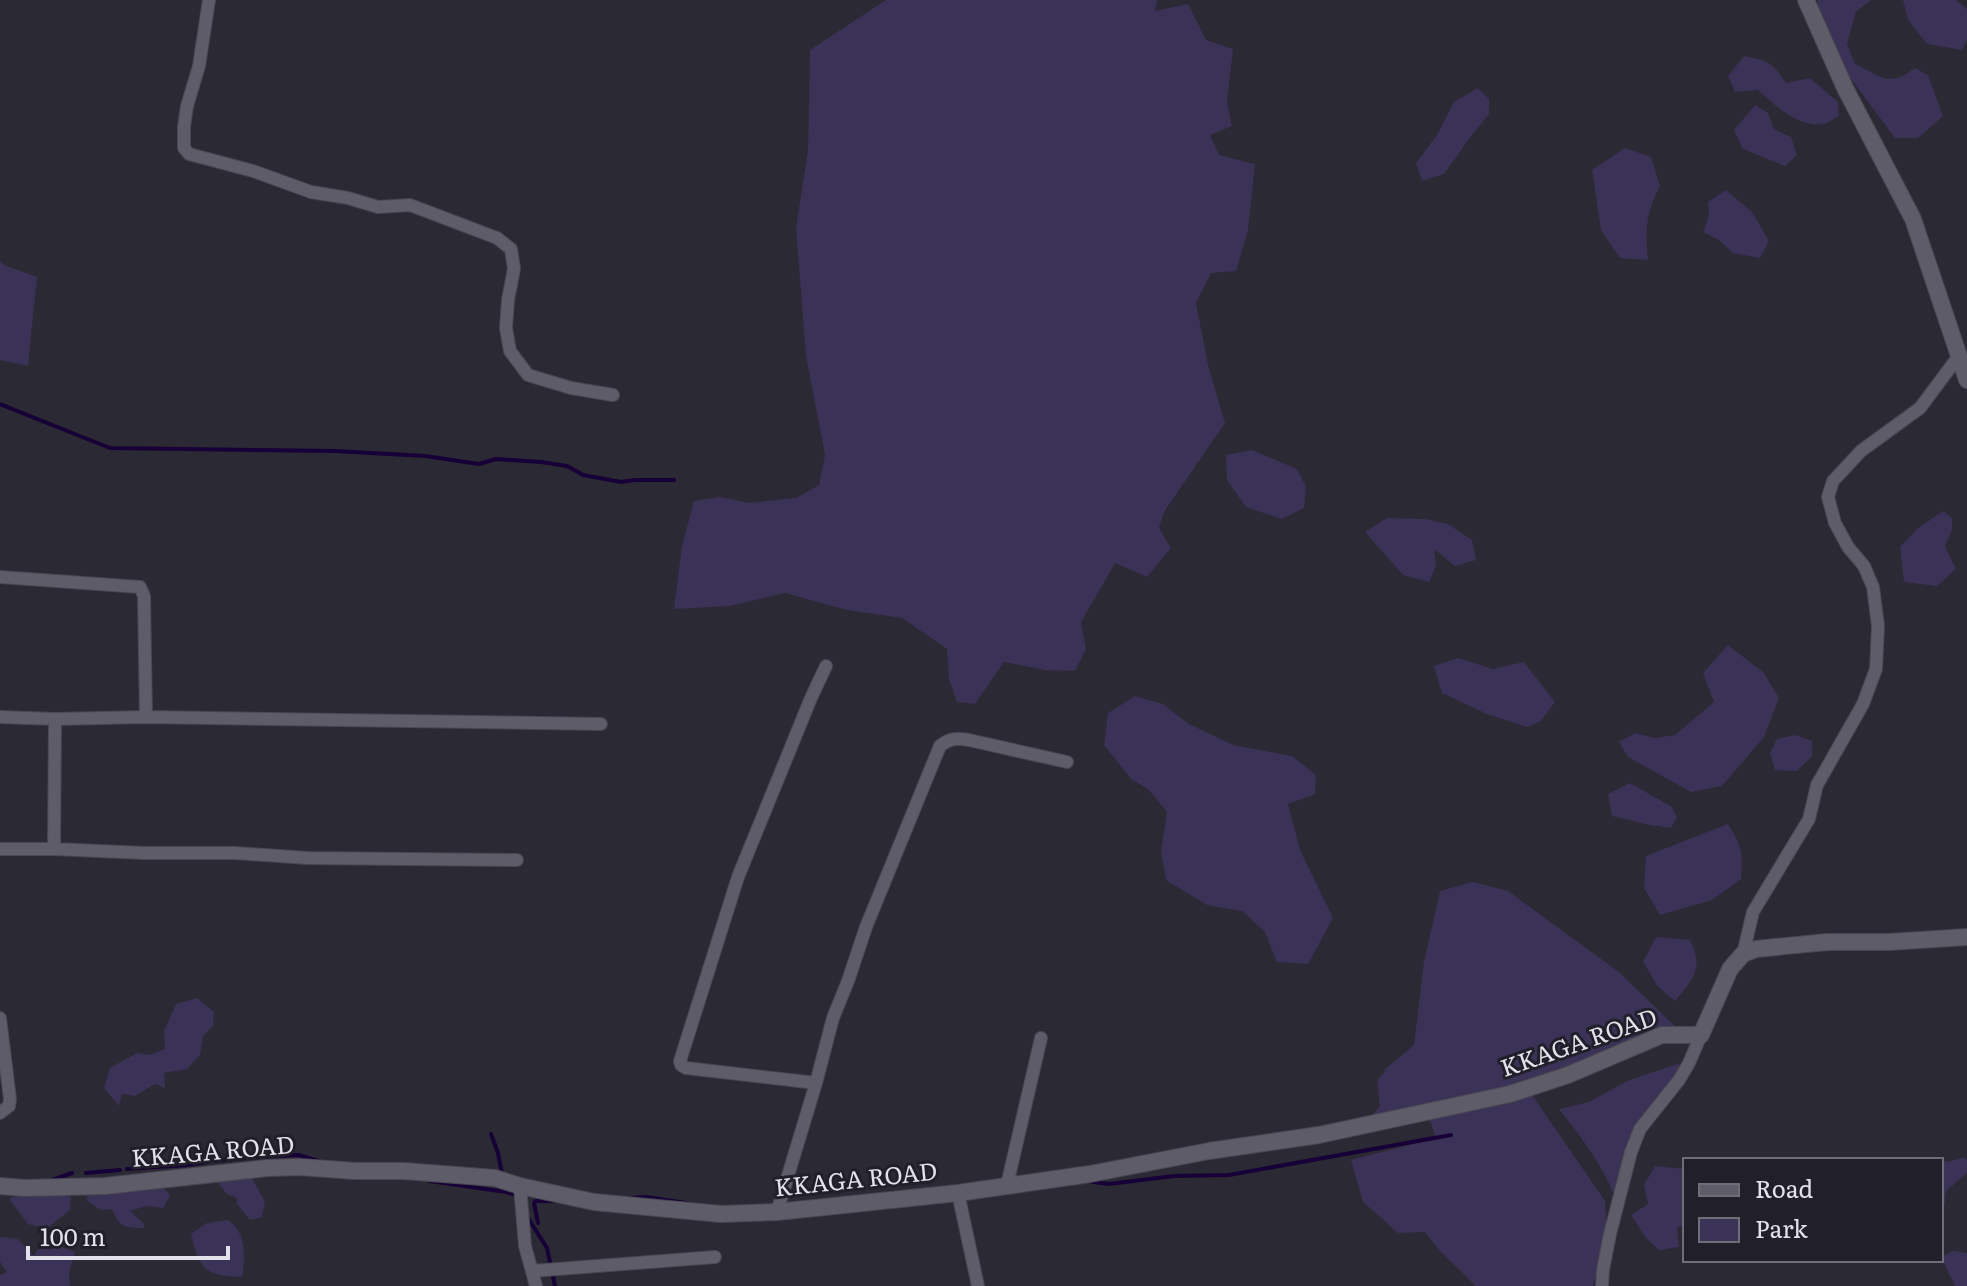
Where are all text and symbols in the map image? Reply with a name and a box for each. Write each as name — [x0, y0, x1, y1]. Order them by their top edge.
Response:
street label: KKAGA ROAD — [1495, 997, 1661, 1084]
street label: KKAGA ROAD — [130, 1125, 296, 1174]
street label: KKAGA ROAD — [773, 1152, 939, 1203]
legend — [1683, 1158, 1943, 1262]
text: Road — [1755, 1170, 1814, 1205]
scale bar — [28, 1210, 228, 1260]
text: Park — [1755, 1210, 1808, 1245]
text: 100 m — [40, 1218, 106, 1253]

